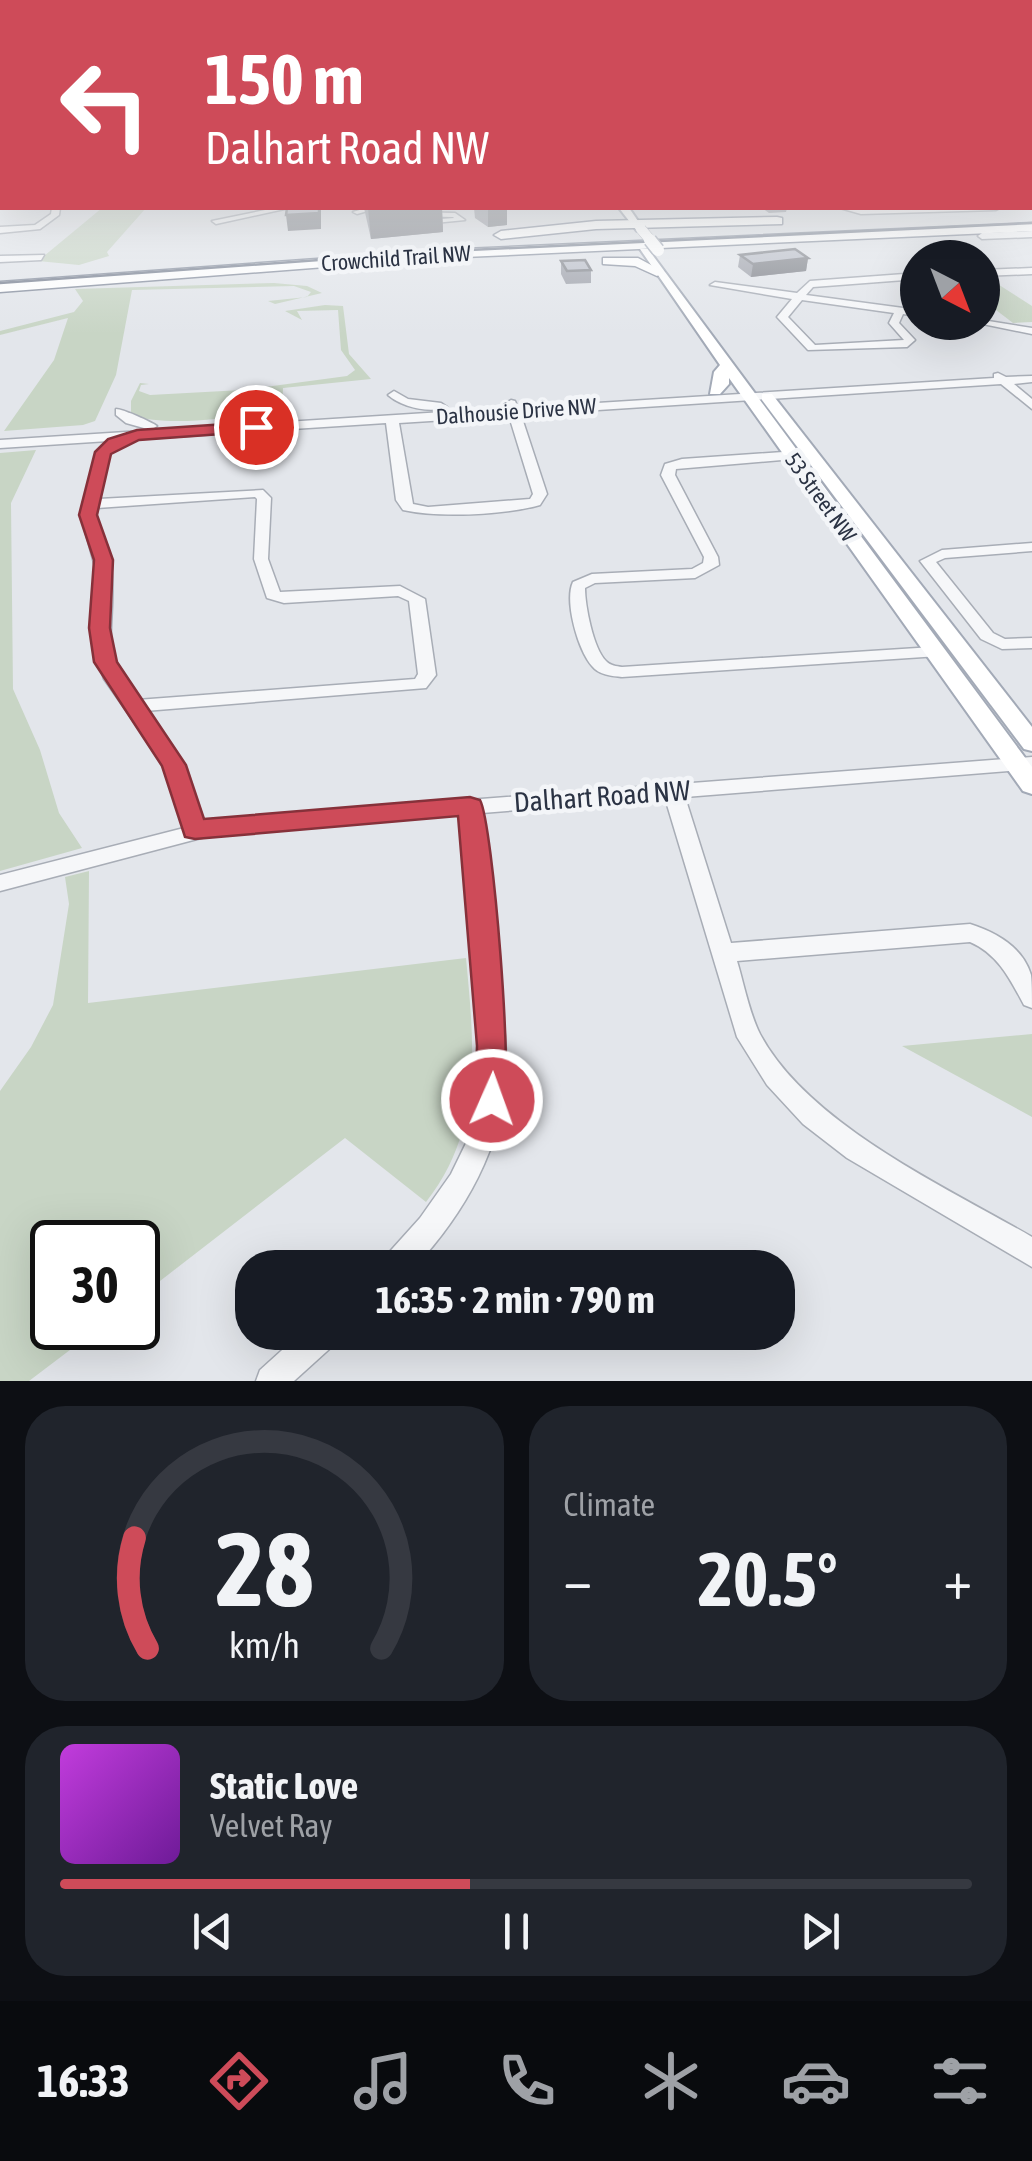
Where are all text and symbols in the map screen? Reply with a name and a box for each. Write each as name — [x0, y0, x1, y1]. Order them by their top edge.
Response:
text: 150 m — [205, 39, 364, 119]
icon: left — [40, 40, 170, 170]
text: Dalhart Road NW — [205, 122, 489, 174]
street label: Crowchild Trail NW — [320, 240, 472, 276]
north arrow — [900, 240, 1000, 340]
map controls — [900, 240, 1000, 340]
pin — [214, 385, 299, 470]
street label: Dalhousie Drive NW — [435, 392, 597, 430]
icon: arrive — [229, 400, 284, 455]
street label: 53 Street NW — [780, 447, 862, 547]
street label: Dalhart Road NW — [513, 774, 692, 818]
position arrow — [440, 1048, 544, 1152]
speed limit sign: 30 — [30, 1220, 160, 1350]
text: 16:35 · 2 min · 790 m — [375, 1278, 655, 1321]
text: Climate — [564, 1486, 655, 1523]
text: 28 — [215, 1509, 313, 1628]
text: 20.5° — [698, 1536, 838, 1622]
text: − — [564, 1548, 592, 1611]
text: + — [943, 1548, 972, 1611]
text: km/h — [229, 1625, 300, 1666]
text: Static Love — [210, 1764, 358, 1807]
text: Velvet Ray — [210, 1807, 332, 1844]
icon: previous — [185, 1904, 240, 1959]
icon: pause — [489, 1904, 544, 1959]
icon: next — [793, 1904, 848, 1959]
icon: directions — [204, 2046, 274, 2116]
icon: music — [348, 2046, 418, 2116]
icon: phone — [492, 2046, 562, 2116]
icon: climate — [636, 2046, 706, 2116]
icon: car — [781, 2046, 851, 2116]
icon: filters — [925, 2046, 995, 2116]
text: 16:33 — [37, 2055, 130, 2107]

